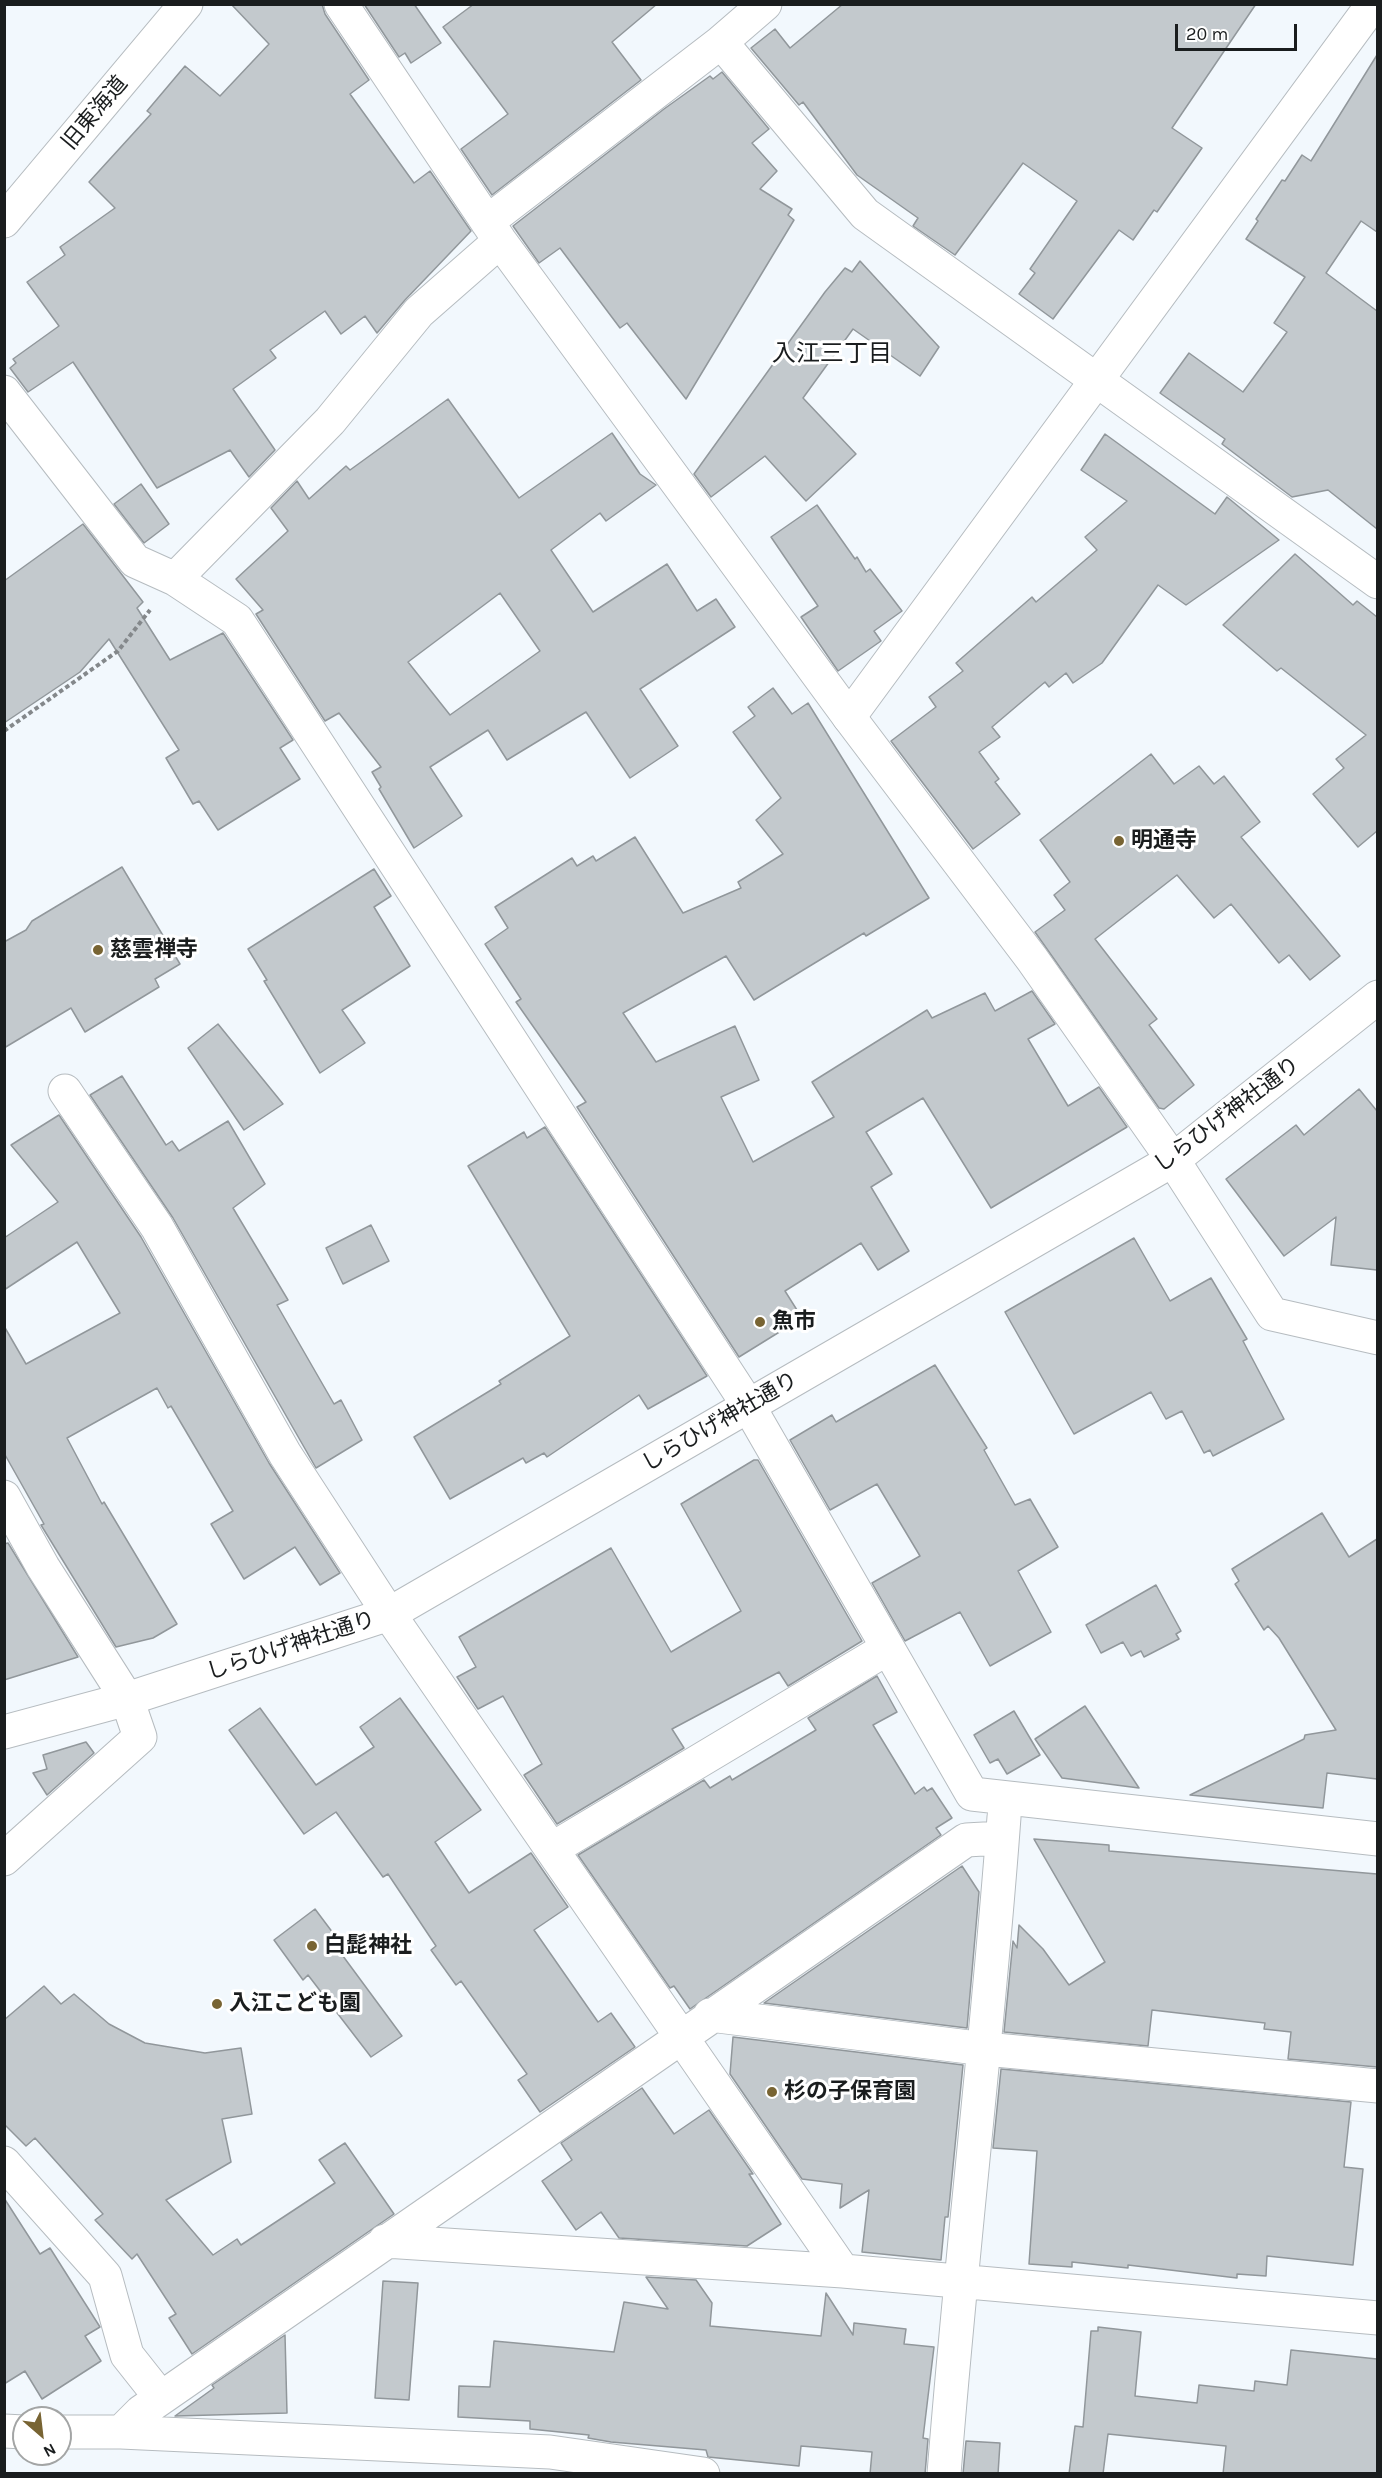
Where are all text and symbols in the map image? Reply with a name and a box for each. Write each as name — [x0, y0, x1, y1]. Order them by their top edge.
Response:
scale bar — [1178, 12, 1300, 50]
text: 20 m — [1186, 23, 1228, 45]
street label: 旧東海道 — [57, 71, 133, 155]
district label: 入江三丁目 — [772, 340, 892, 368]
place label: 明通寺 — [1131, 828, 1197, 854]
marker: 明通寺 — [1112, 834, 1126, 848]
place label: 慈雲禅寺 — [110, 937, 198, 963]
marker: 慈雲禅寺 — [91, 943, 105, 957]
street label: しらひげ神社通り — [1149, 1051, 1305, 1179]
place label: 魚市 — [772, 1309, 816, 1335]
marker: 魚市 — [753, 1315, 767, 1329]
street label: しらひげ神社通り — [637, 1367, 803, 1477]
street label: しらひげ神社通り — [203, 1606, 379, 1686]
place label: 白髭神社 — [324, 1933, 412, 1959]
marker: 白髭神社 — [305, 1939, 319, 1953]
place label: 入江こども園 — [229, 1991, 361, 2017]
marker: 入江こども園 — [210, 1997, 224, 2011]
place label: 杉の子保育園 — [784, 2079, 916, 2105]
marker: 杉の子保育園 — [765, 2085, 779, 2099]
north arrow — [12, 2406, 72, 2466]
text: N — [40, 2439, 59, 2462]

